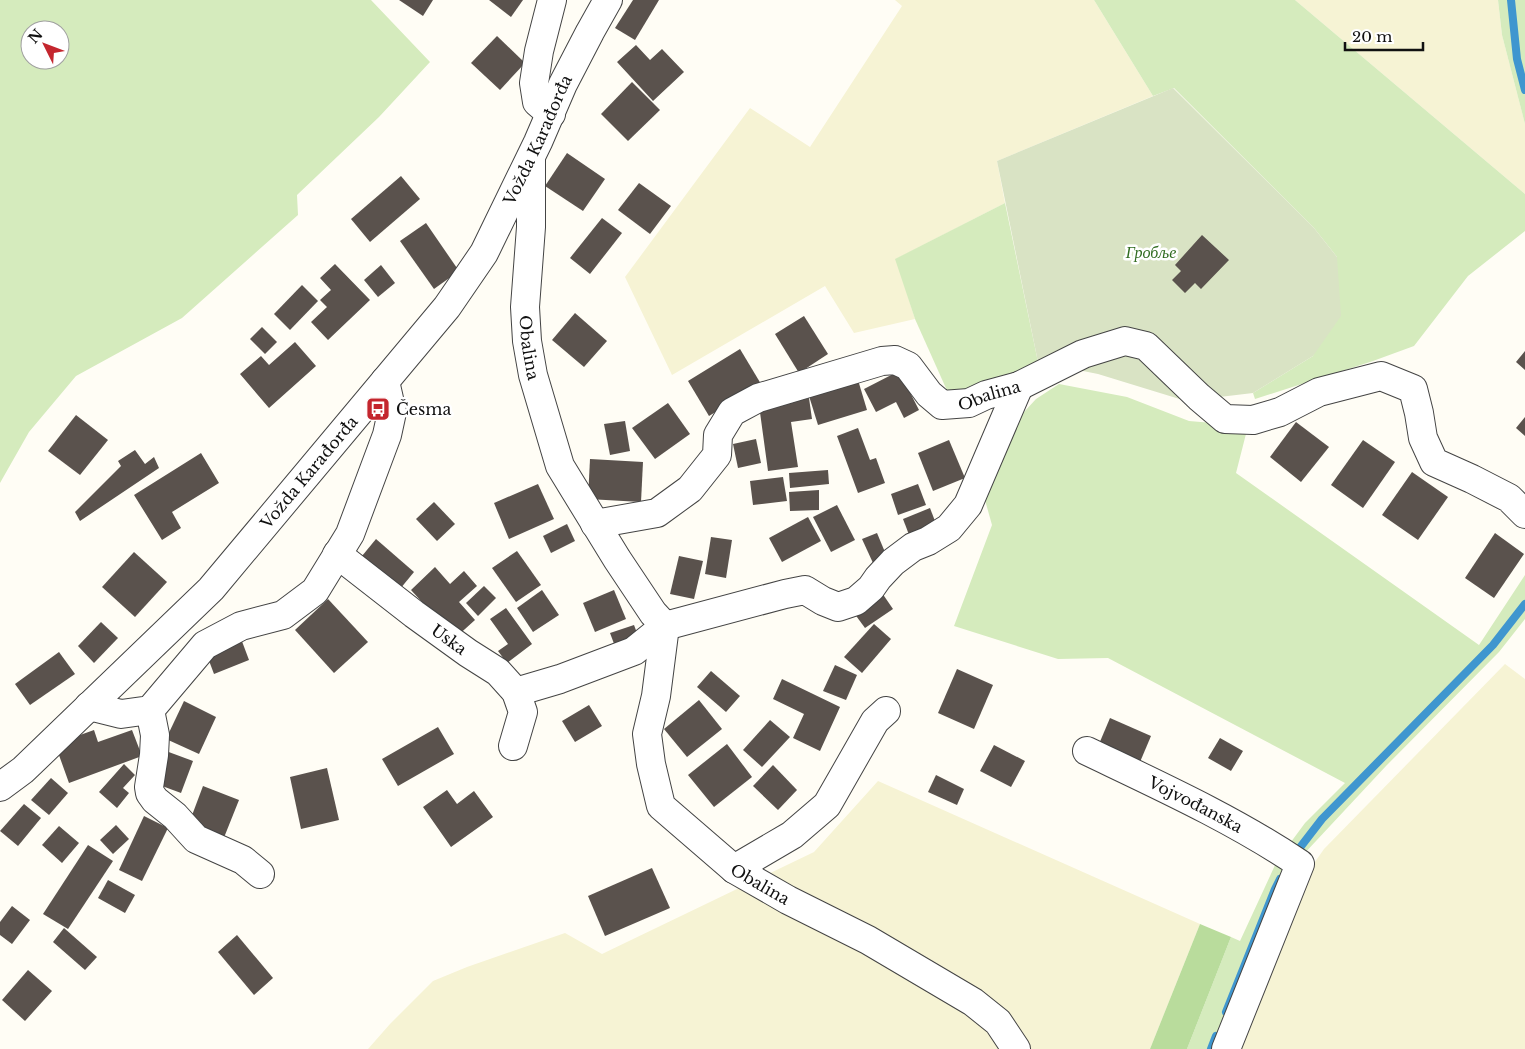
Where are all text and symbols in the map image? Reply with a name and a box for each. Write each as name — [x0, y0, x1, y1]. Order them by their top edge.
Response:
north arrow — [20, 20, 70, 70]
scale bar — [1345, 20, 1422, 52]
text: N — [24, 25, 46, 47]
text: 20 m — [1352, 27, 1392, 46]
street label: Vožda Karađorđa — [499, 71, 576, 209]
park label: Гробље — [1125, 242, 1176, 262]
street label: Obalina — [516, 315, 544, 382]
street label: Obalina — [957, 376, 1023, 414]
bus stop icon: Česma — [365, 396, 391, 422]
place label: Česma — [396, 399, 451, 419]
street label: Vožda Karađorđa — [255, 412, 362, 533]
street label: Uska — [427, 620, 471, 659]
street label: Vojvođanska — [1144, 772, 1246, 837]
street label: Obalina — [727, 859, 793, 909]

